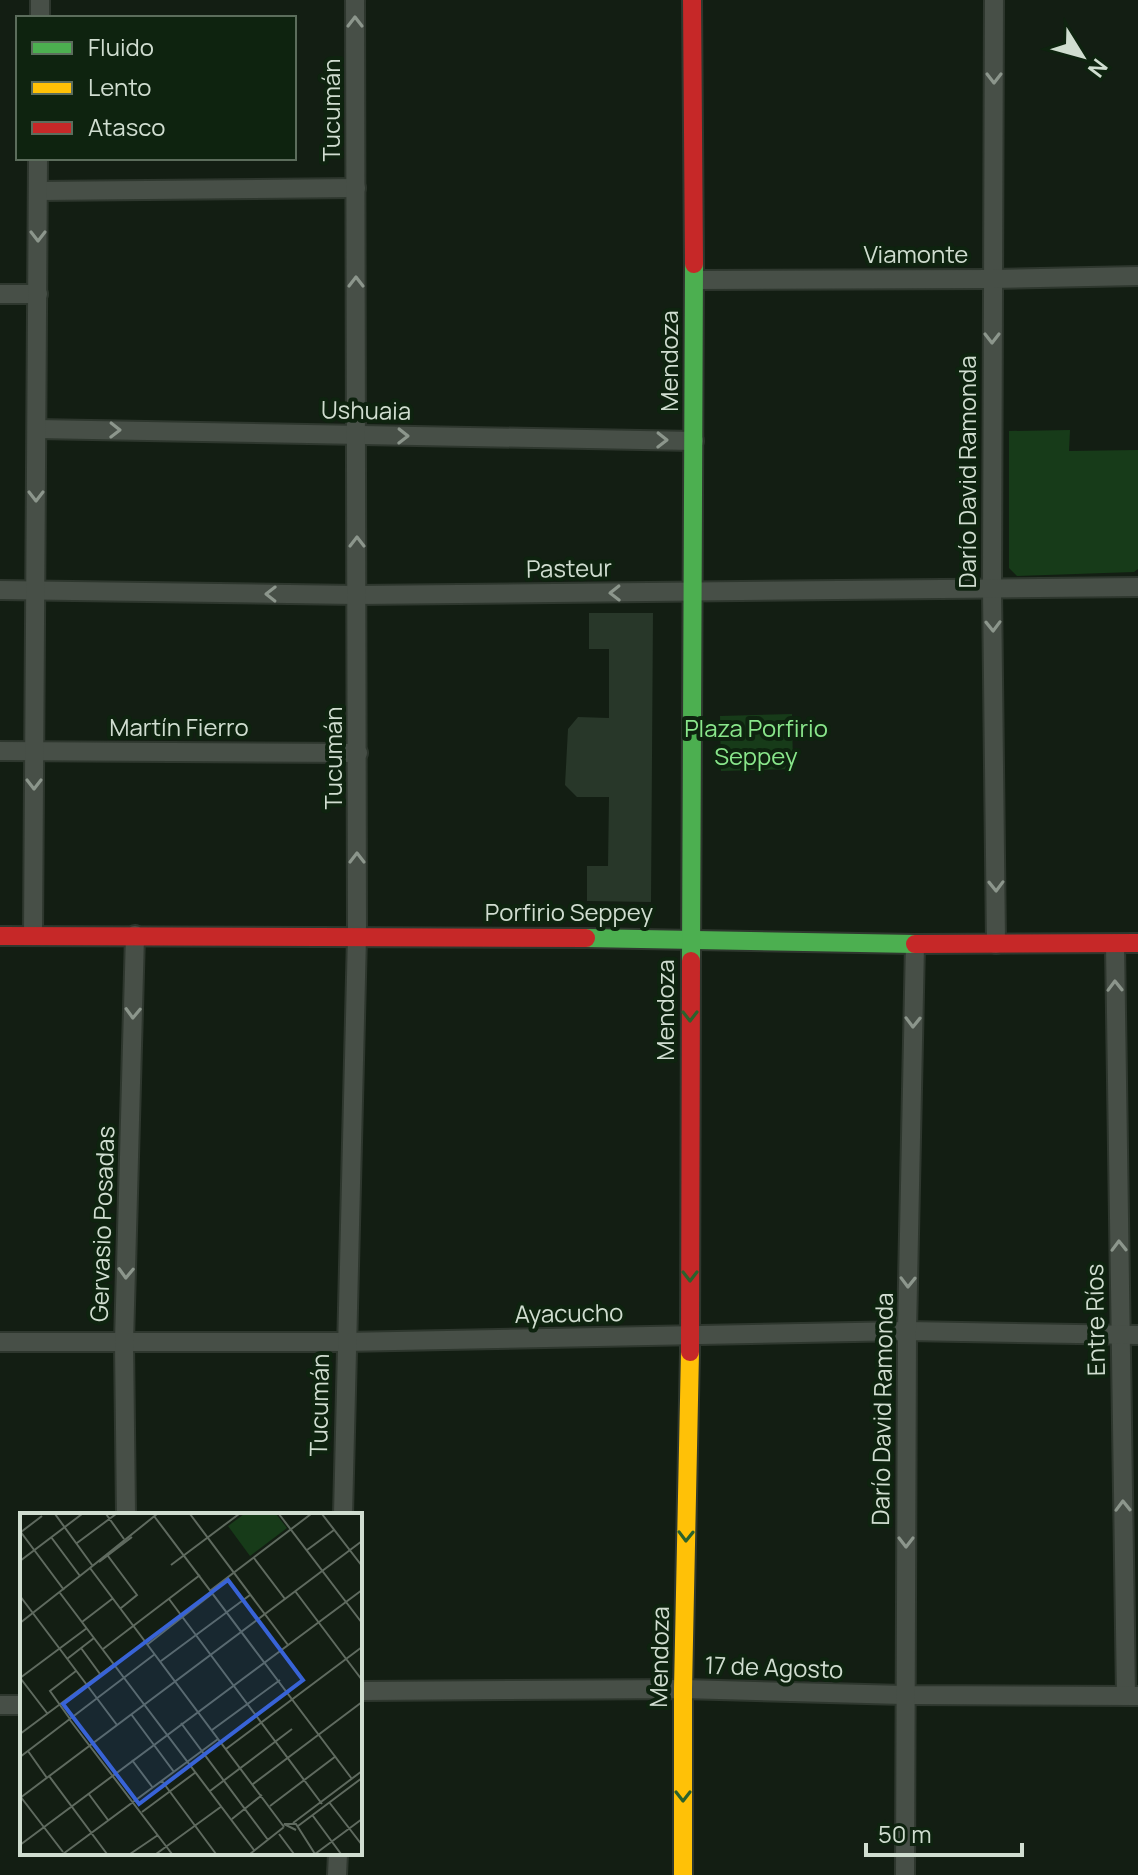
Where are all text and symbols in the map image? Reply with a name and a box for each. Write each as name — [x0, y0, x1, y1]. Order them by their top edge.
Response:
one-way arrow — [346, 15, 364, 28]
legend — [16, 16, 296, 160]
north arrow — [1042, 16, 1122, 96]
text: Fluido — [88, 30, 154, 63]
text: N — [1081, 53, 1115, 83]
street label: Tucumán — [314, 59, 347, 161]
text: Lento — [88, 70, 152, 103]
one-way arrow — [985, 72, 1003, 85]
text: Atasco — [88, 110, 165, 143]
one-way arrow — [29, 230, 47, 243]
street label: Viamonte — [864, 237, 968, 270]
one-way arrow — [347, 275, 365, 288]
street label: Mendoza — [652, 310, 685, 412]
one-way arrow — [983, 332, 1001, 345]
street label: Darío David Ramonda — [950, 355, 983, 589]
street label: Ushuaia — [321, 392, 411, 427]
one-way arrow — [109, 422, 122, 439]
one-way arrow — [397, 427, 410, 444]
one-way arrow — [657, 431, 669, 449]
one-way arrow — [27, 490, 45, 503]
one-way arrow — [348, 535, 366, 548]
street label: Pasteur — [526, 550, 613, 585]
one-way arrow — [608, 584, 621, 601]
one-way arrow — [264, 585, 277, 603]
one-way arrow — [984, 620, 1001, 633]
street label: Tucumán — [316, 707, 349, 809]
street label: Martín Fierro — [109, 710, 249, 743]
park label: Plaza Porfirio Seppey — [684, 711, 828, 772]
one-way arrow — [25, 778, 43, 791]
one-way arrow — [349, 851, 366, 864]
one-way arrow — [987, 880, 1004, 893]
street label: Porfirio Seppey — [485, 895, 653, 928]
street label: Mendoza — [648, 959, 681, 1061]
one-way arrow — [1107, 979, 1124, 992]
one-way arrow — [124, 1007, 142, 1020]
one-way arrow — [681, 1010, 699, 1023]
one-way arrow — [905, 1016, 922, 1029]
street label: Gervasio Posadas — [82, 1125, 121, 1323]
one-way arrow — [1110, 1239, 1128, 1252]
street label: Entre Ríos — [1077, 1264, 1112, 1376]
one-way arrow — [117, 1267, 135, 1280]
one-way arrow — [681, 1270, 699, 1283]
one-way arrow — [900, 1276, 917, 1289]
street label: Darío David Ramonda — [863, 1292, 900, 1526]
street label: Ayacucho — [514, 1295, 624, 1330]
street label: Tucumán — [301, 1353, 336, 1457]
one-way arrow — [1115, 1499, 1132, 1512]
inset map — [20, 1513, 362, 1855]
one-way arrow — [677, 1530, 695, 1543]
one-way arrow — [897, 1536, 914, 1549]
street label: Mendoza — [641, 1606, 676, 1708]
street label: 17 de Agosto — [704, 1648, 844, 1685]
one-way arrow — [674, 1790, 692, 1803]
scale bar — [866, 1807, 1022, 1857]
text: 50 m — [878, 1817, 932, 1850]

